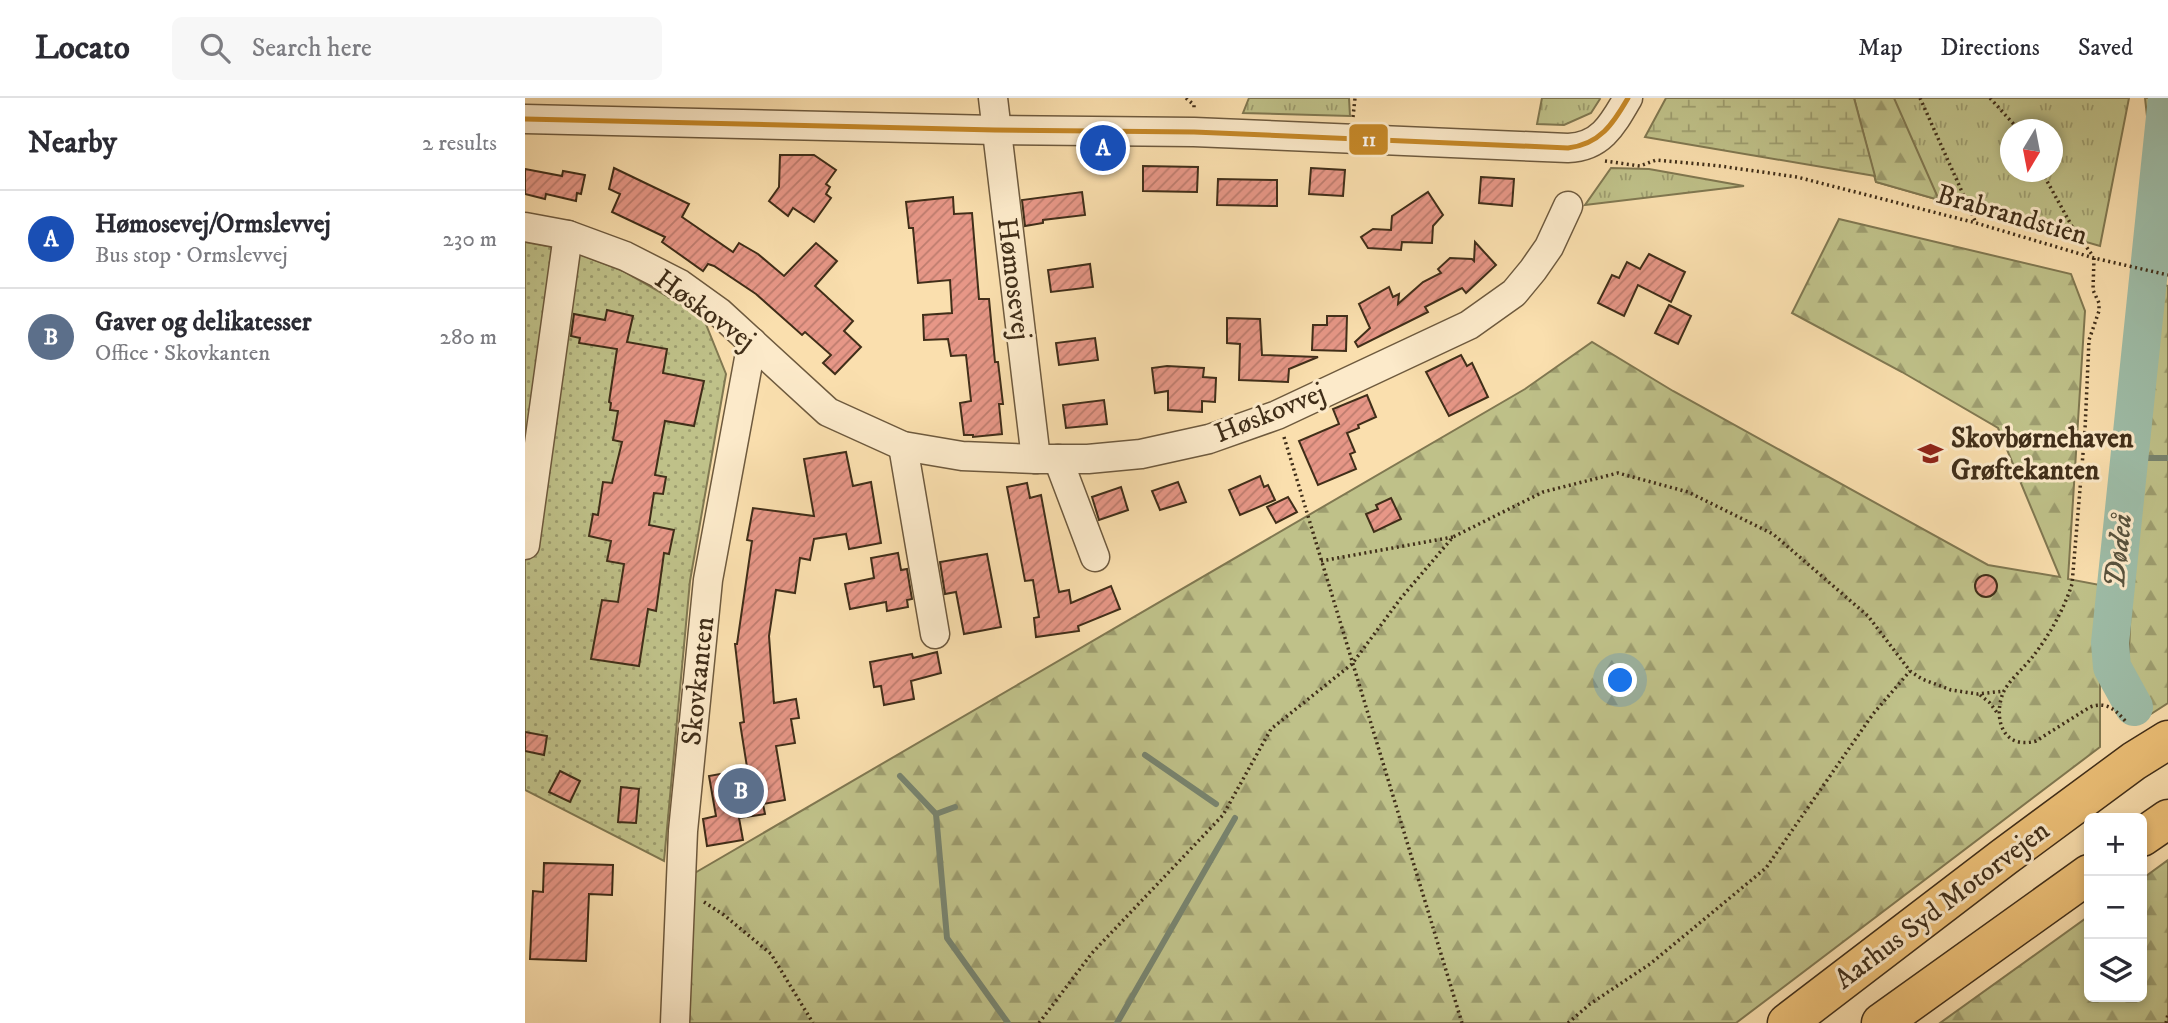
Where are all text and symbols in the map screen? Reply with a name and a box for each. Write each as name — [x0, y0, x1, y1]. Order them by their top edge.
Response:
search box — [172, 17, 662, 80]
text: Locato — [35, 28, 130, 69]
icon: search — [196, 29, 234, 67]
text: Search here — [252, 32, 372, 65]
text: Map — [1858, 33, 1903, 63]
text: Directions — [1941, 33, 2040, 63]
text: Saved — [2078, 33, 2133, 63]
north arrow — [2000, 119, 2063, 182]
pin: A — [1080, 122, 1126, 174]
line badge: 11 — [1348, 123, 1389, 156]
text: Nearby — [28, 125, 117, 162]
text: 2 results — [422, 129, 497, 158]
text: 11 — [1362, 129, 1376, 152]
street label: Brabrandstien — [1932, 177, 2092, 253]
text: Hømosevej/Ormslevvej — [95, 208, 331, 241]
street label: Hømosevej — [989, 216, 1039, 342]
text: A — [44, 225, 58, 254]
text: 230 m — [443, 225, 497, 254]
text: Bus stop · Ormslevvej — [95, 241, 288, 270]
street label: Høskovvej — [648, 262, 762, 358]
text: Gaver og delikatesser — [95, 306, 311, 339]
text: B — [44, 323, 58, 352]
text: 280 m — [440, 323, 497, 352]
text: Office · Skovkanten — [95, 339, 270, 368]
street label: Høskovvej — [1210, 375, 1330, 451]
place label: Skovbørnehaven Grøftekanten — [1951, 421, 2134, 488]
school or university icon: Skovbørnehaven Grøftekanten — [1917, 440, 1945, 468]
water label: Dødeå — [2097, 511, 2141, 590]
street label: Skovkanten — [674, 615, 722, 747]
your location — [1603, 663, 1637, 697]
pin: B — [718, 765, 764, 817]
street label: Aarhus Syd Motorvejen — [1828, 813, 2057, 997]
map controls — [2084, 813, 2147, 1002]
button: + — [2084, 813, 2147, 876]
button: − — [2084, 876, 2147, 939]
button: layers — [2084, 939, 2147, 1002]

